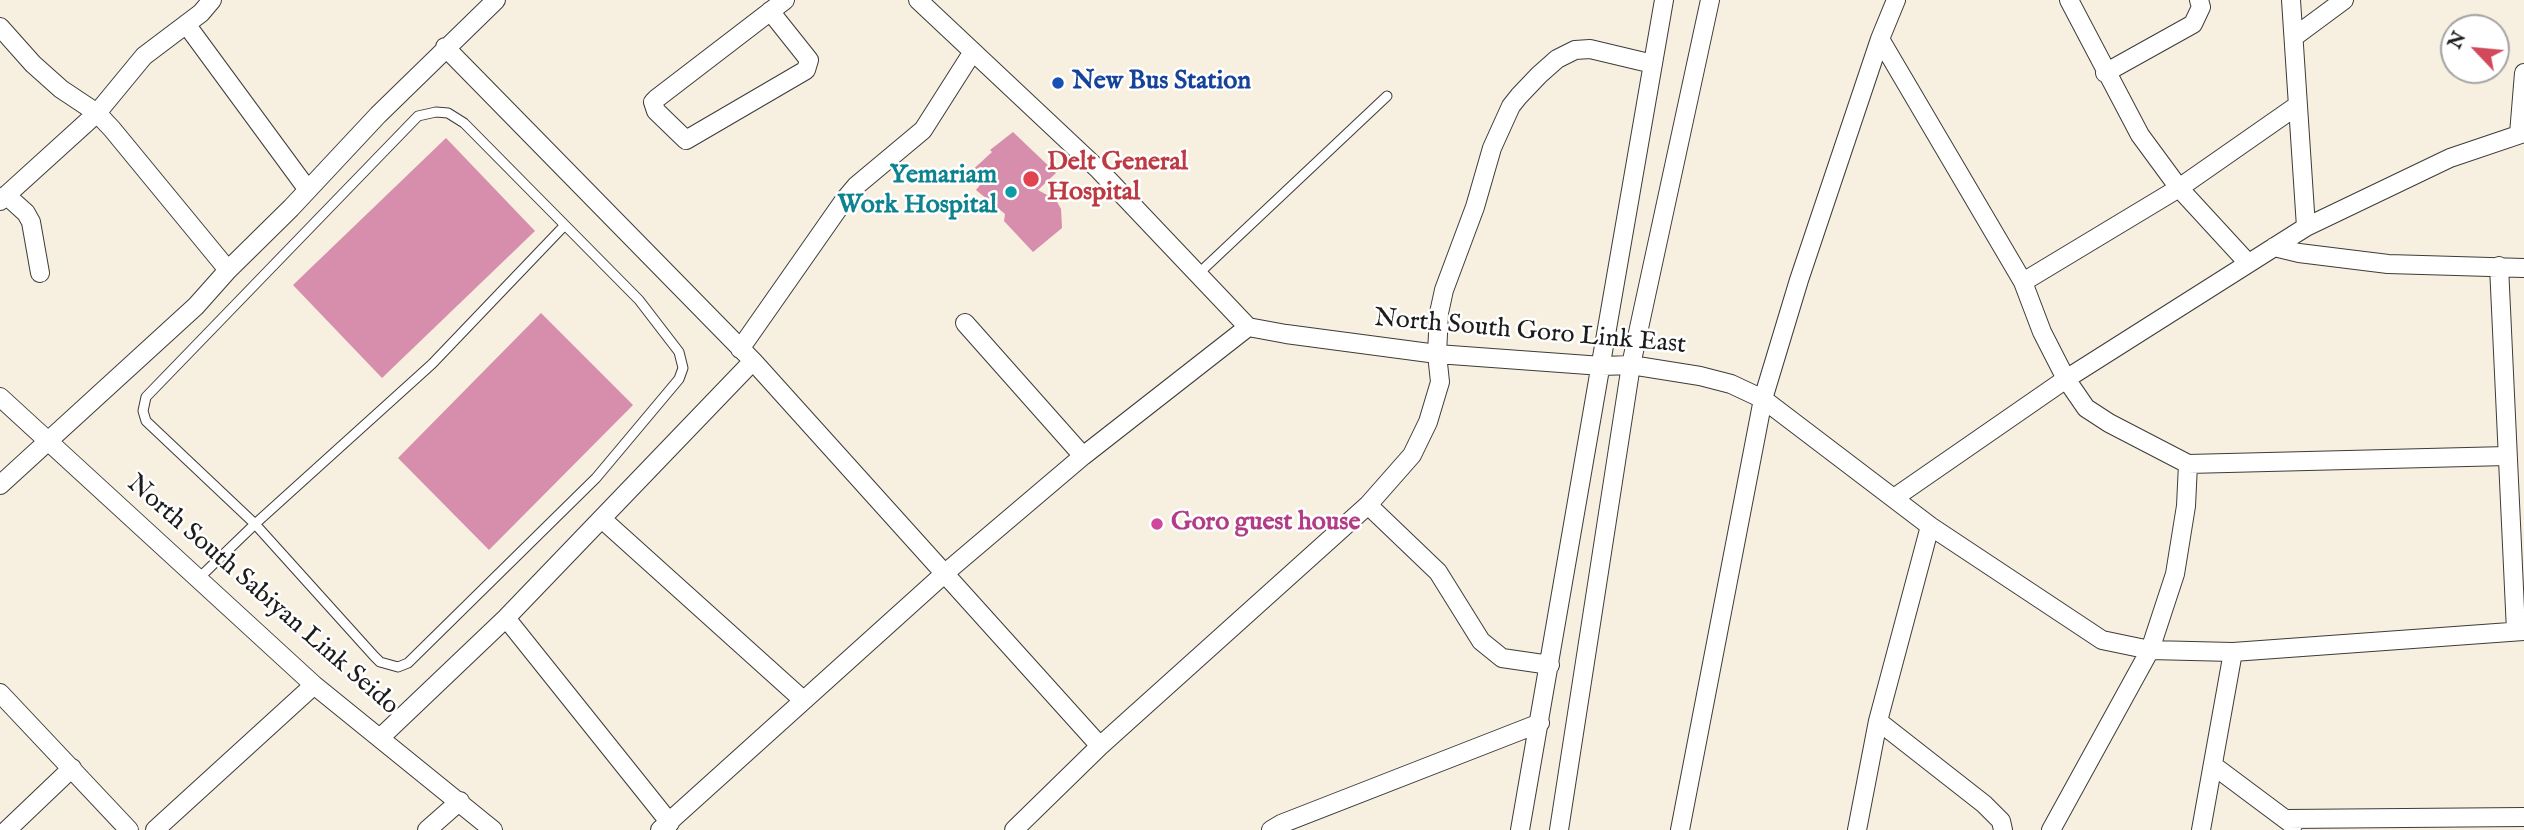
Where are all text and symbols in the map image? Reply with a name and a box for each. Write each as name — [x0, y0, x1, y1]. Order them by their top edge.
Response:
north arrow — [2440, 14, 2510, 84]
text: N — [2444, 28, 2472, 53]
place label: New Bus Station — [1072, 67, 1251, 99]
marker: New Bus Station — [1050, 75, 1066, 91]
place label: Delt General Hospital — [1047, 148, 1188, 210]
place label: Yemariam Work Hospital — [837, 161, 997, 222]
marker: Delt General Hospital — [1021, 169, 1041, 189]
marker: Yemariam Work Hospital — [1003, 184, 1019, 200]
street label: North South Goro Link East — [1373, 304, 1687, 362]
street label: North South Sabiyan Link Seido — [120, 469, 404, 723]
place label: Goro guest house — [1171, 508, 1360, 540]
marker: Goro guest house — [1149, 516, 1165, 532]

